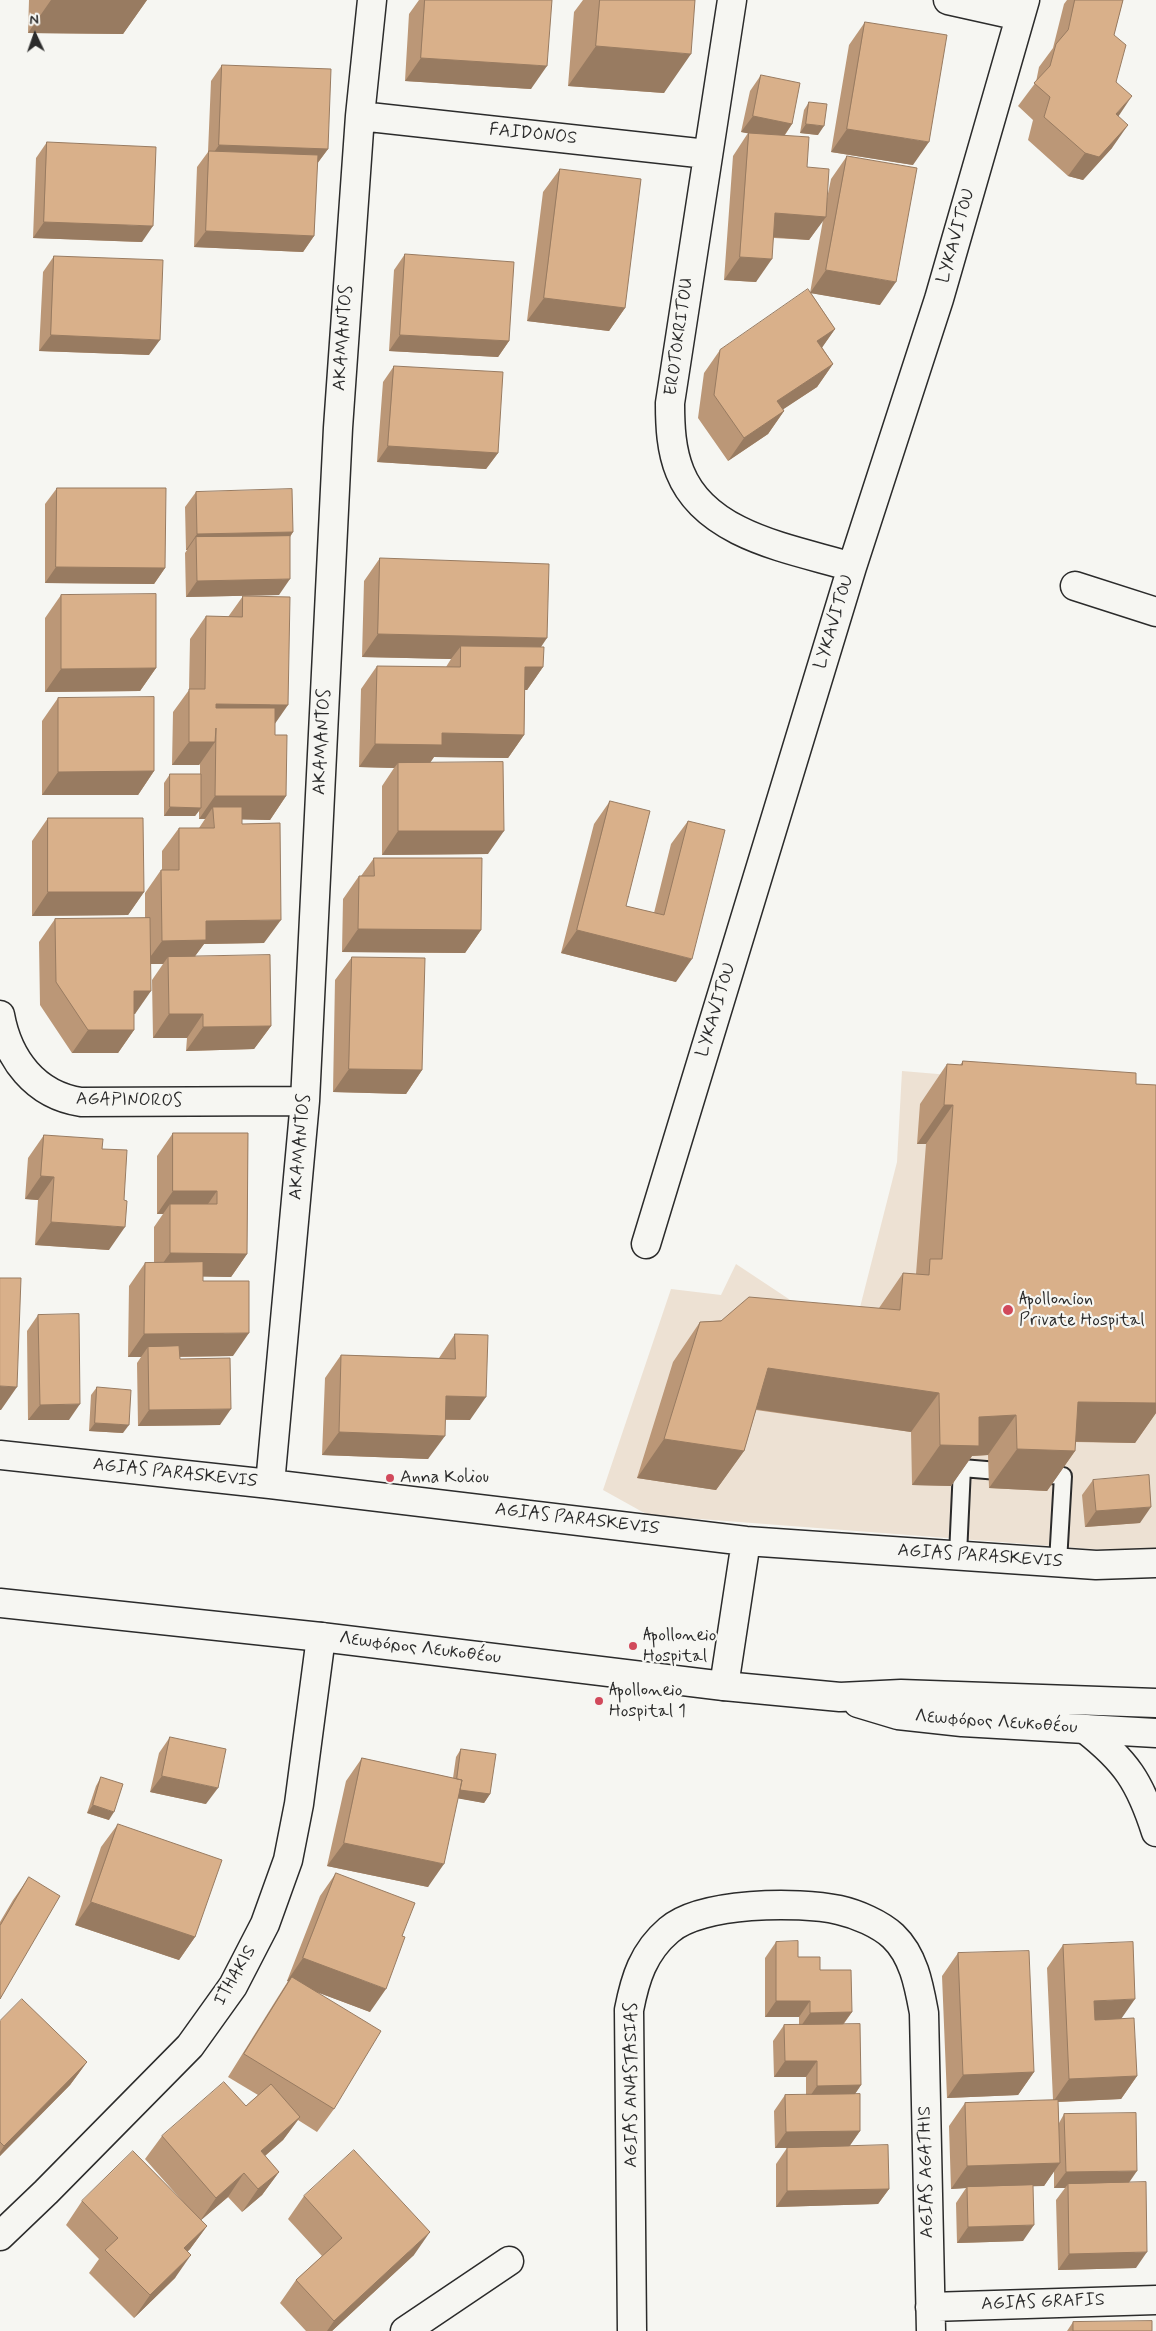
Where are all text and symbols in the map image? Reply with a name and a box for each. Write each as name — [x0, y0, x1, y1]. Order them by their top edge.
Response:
north arrow — [10, 10, 60, 60]
text: N — [29, 11, 39, 29]
street label: FAIDONOS — [488, 120, 578, 150]
street label: LYKAVITOU — [933, 186, 981, 286]
street label: EROTOKRITOU — [661, 277, 699, 397]
street label: AKAMANTOS — [330, 284, 358, 392]
street label: LYKAVITOU — [810, 572, 860, 672]
street label: AKAMANTOS — [309, 688, 337, 796]
street label: LYKAVITOU — [692, 960, 742, 1060]
street label: AGAPINOROS — [76, 1089, 182, 1113]
street label: AKAMANTOS — [286, 1093, 316, 1201]
place label: Apollonion Private Hospital — [1019, 1289, 1145, 1332]
marker: Apollonion Private Hospital — [1001, 1303, 1015, 1317]
street label: AGIAS PARASKEVIS — [92, 1455, 258, 1493]
place label: Anna Koliou — [400, 1467, 489, 1489]
marker: Anna Koliou — [384, 1472, 396, 1484]
street label: AGIAS PARASKEVIS — [494, 1499, 660, 1541]
street label: AGIAS PARASKEVIS — [897, 1540, 1063, 1574]
place label: Apolloneio Hospital — [643, 1625, 716, 1668]
street label: Λεωφόρος Λευκοθέου — [338, 1628, 502, 1670]
marker: Apolloneio Hospital — [627, 1640, 639, 1652]
place label: Apolloneio Hospital 1 — [609, 1680, 686, 1722]
marker: Apolloneio Hospital 1 — [593, 1695, 605, 1707]
street label: Λεωφόρος Λευκοθέου — [914, 1707, 1078, 1739]
street label: ITHAKIS — [210, 1942, 262, 2010]
street label: AGIAS ANASTASIAS — [621, 2002, 643, 2168]
street label: AGIAS AGATHIS — [915, 2106, 939, 2238]
street label: AGIAS GRAFIS — [981, 2290, 1105, 2316]

